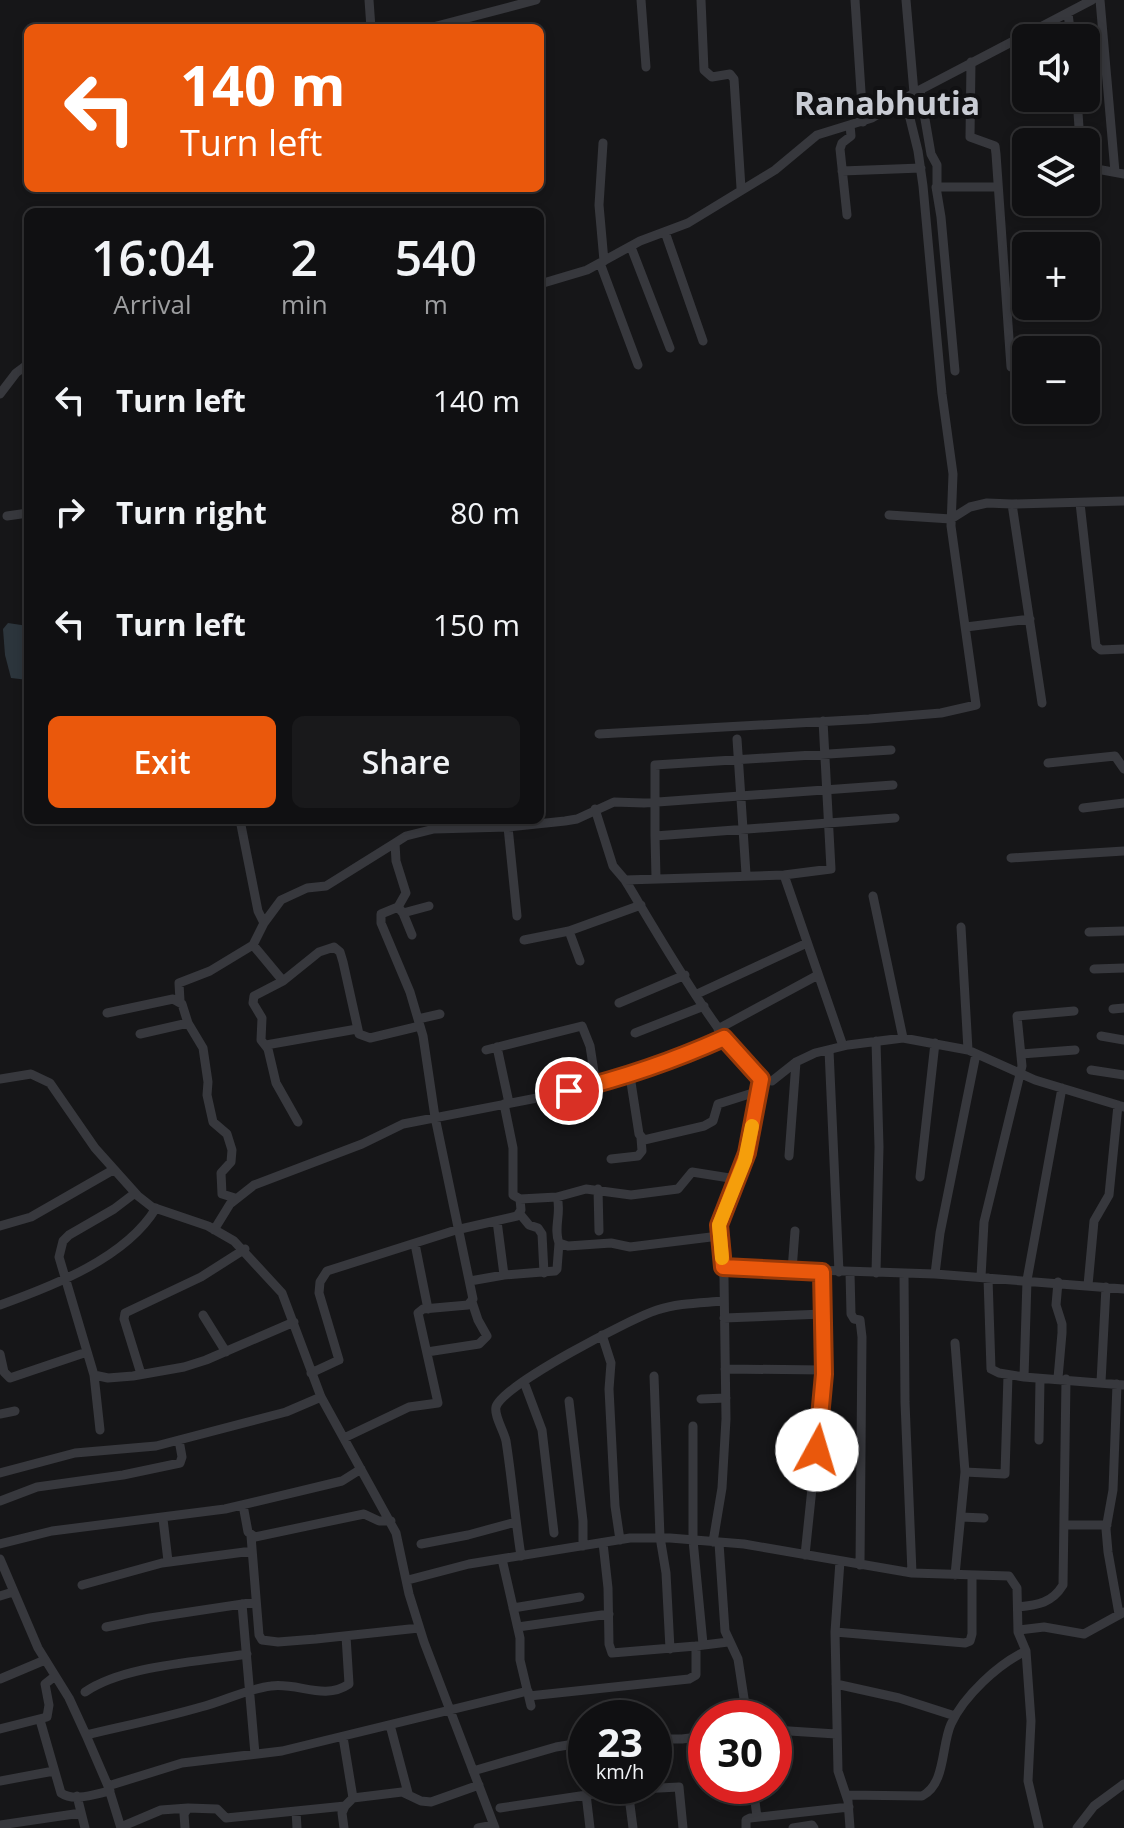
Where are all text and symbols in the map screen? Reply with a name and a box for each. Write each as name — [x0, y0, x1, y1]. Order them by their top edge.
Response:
map controls — [1012, 24, 1100, 424]
button: sound — [1012, 24, 1100, 112]
text: 140 m — [180, 46, 346, 122]
icon: left — [48, 56, 152, 160]
district label: Ranabhutia — [794, 81, 980, 124]
text: Turn left — [180, 118, 322, 167]
button: layers — [1012, 128, 1100, 216]
text: 16:04 — [91, 225, 214, 290]
text: 2 — [291, 225, 318, 290]
text: 540 — [395, 225, 477, 290]
button: + — [1012, 232, 1100, 320]
text: Arrival — [113, 286, 192, 322]
text: min — [281, 286, 328, 322]
text: m — [424, 286, 448, 322]
button: − — [1012, 336, 1100, 424]
icon: left — [48, 378, 92, 422]
text: Turn left — [116, 380, 246, 421]
text: 140 m — [433, 380, 520, 421]
icon: right — [48, 490, 92, 534]
text: Turn right — [116, 492, 267, 533]
text: 80 m — [450, 492, 520, 533]
icon: left — [48, 602, 92, 646]
text: Turn left — [116, 604, 246, 645]
text: 150 m — [433, 604, 520, 645]
button: Exit — [48, 716, 276, 808]
button: Share — [292, 716, 520, 808]
pin — [535, 1057, 603, 1125]
icon: arrive — [547, 1069, 591, 1113]
position arrow — [775, 1408, 859, 1492]
speed limit sign: 30 — [688, 1700, 792, 1804]
text: 23 — [597, 1714, 643, 1769]
text: km/h — [596, 1758, 644, 1785]

